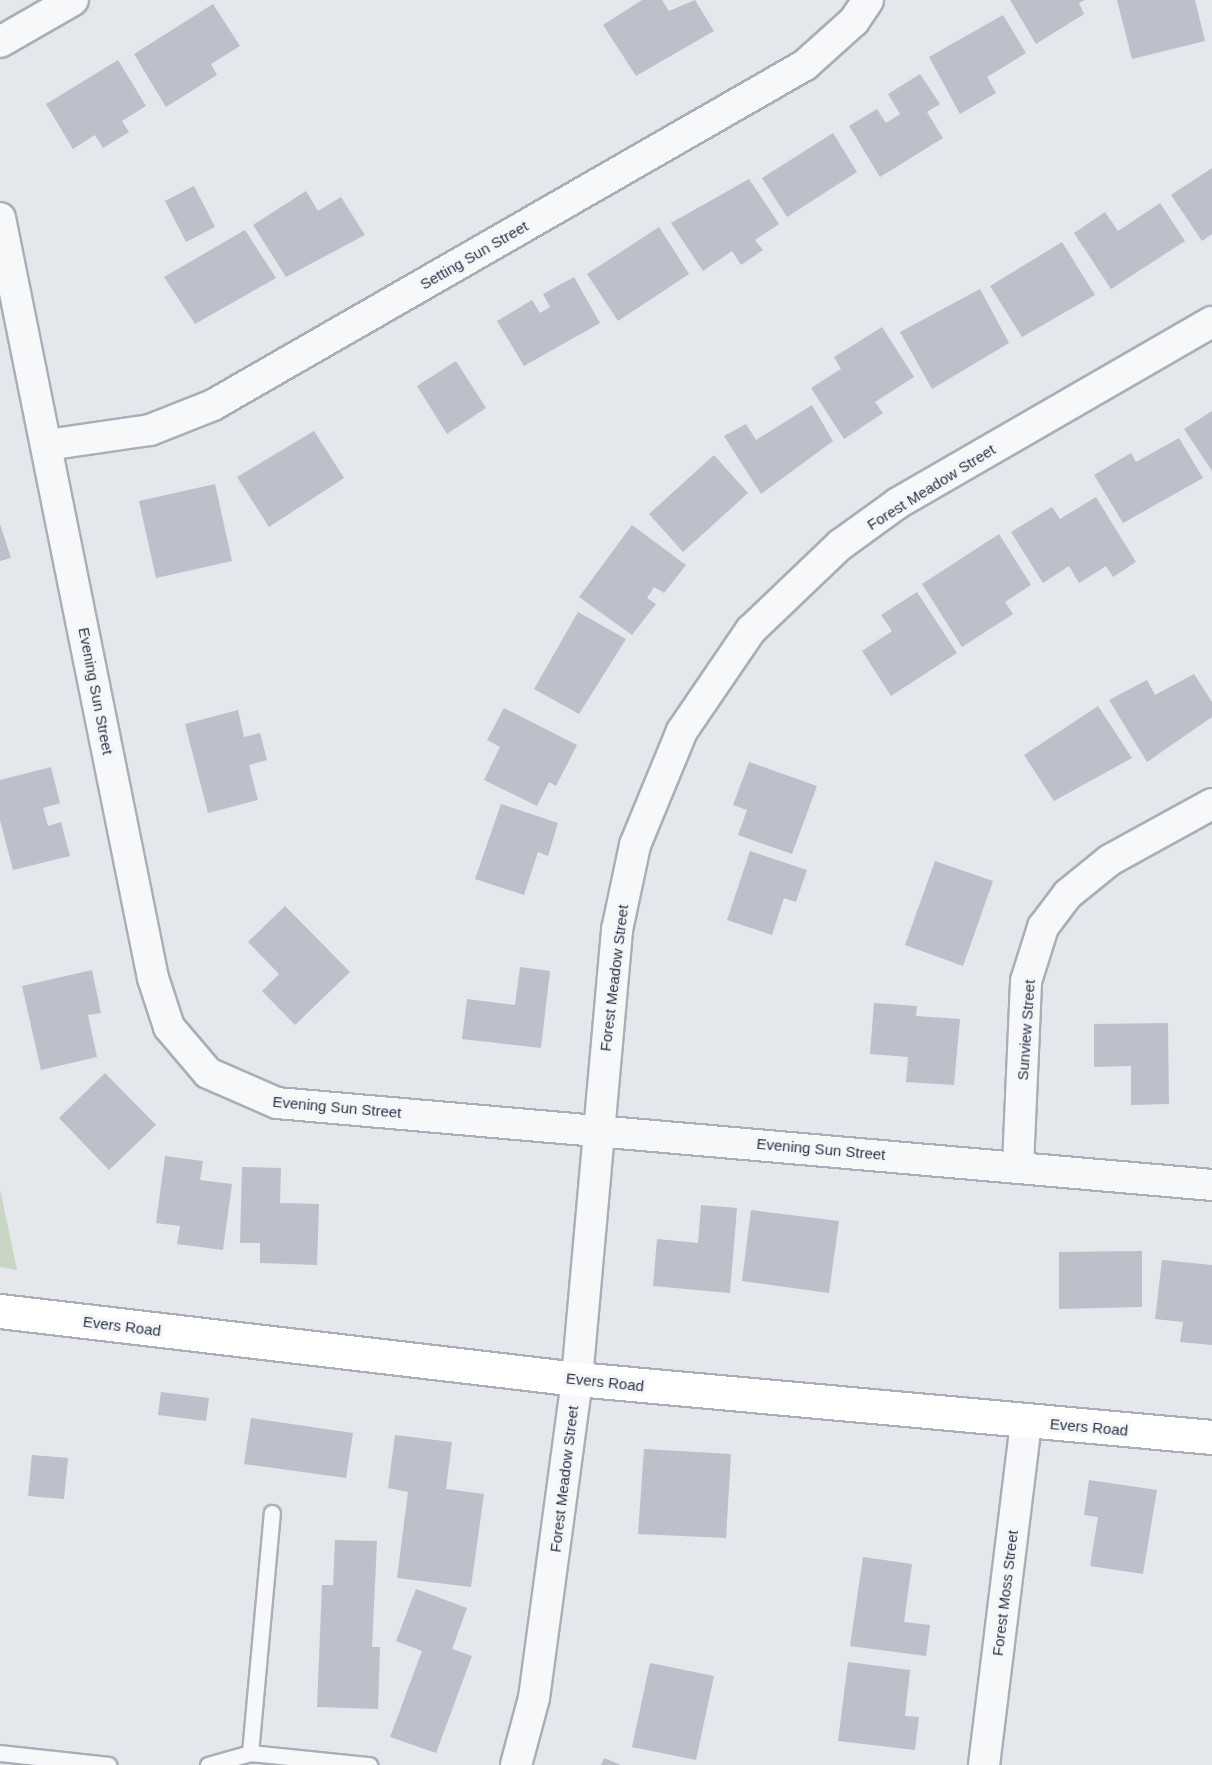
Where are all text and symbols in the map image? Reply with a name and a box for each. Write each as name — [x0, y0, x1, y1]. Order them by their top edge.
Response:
street label: Setting Sun Street — [417, 217, 531, 293]
street label: Forest Meadow Street — [864, 440, 998, 534]
street label: Evening Sun Street — [75, 626, 117, 756]
street label: Forest Meadow Street — [596, 904, 632, 1052]
street label: Sunview Street — [1014, 979, 1038, 1081]
street label: Evening Sun Street — [272, 1092, 402, 1122]
street label: Evening Sun Street — [756, 1134, 886, 1164]
street label: Evers Road — [82, 1312, 162, 1340]
street label: Evers Road — [565, 1369, 645, 1395]
street label: Forest Meadow Street — [546, 1405, 582, 1553]
street label: Evers Road — [1049, 1415, 1129, 1439]
street label: Forest Moss Street — [988, 1529, 1022, 1657]

